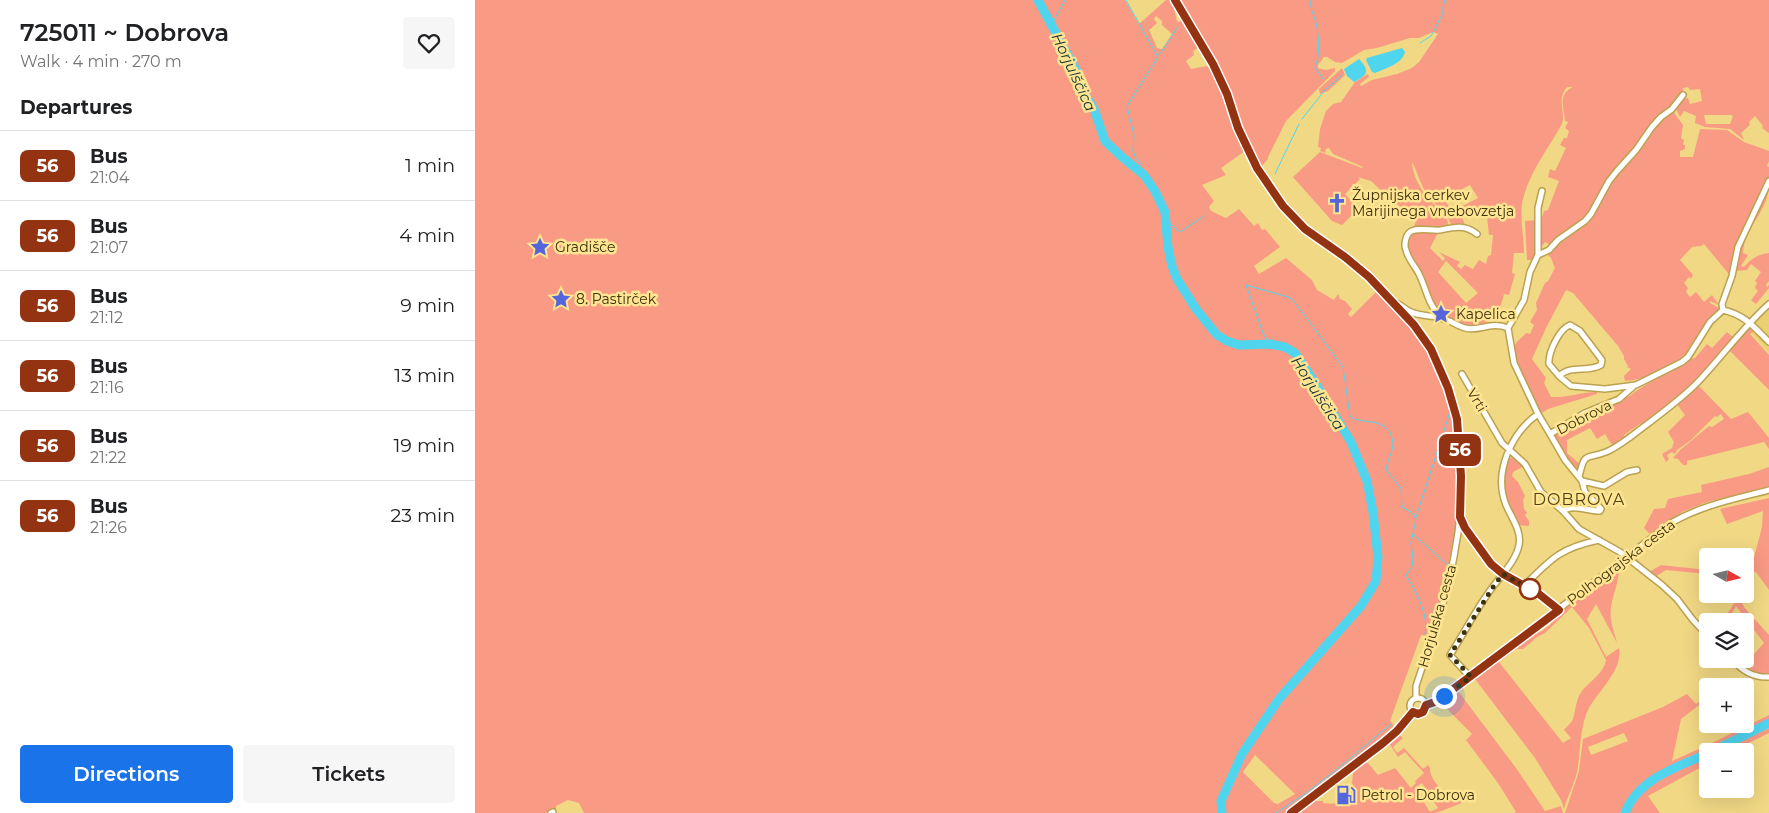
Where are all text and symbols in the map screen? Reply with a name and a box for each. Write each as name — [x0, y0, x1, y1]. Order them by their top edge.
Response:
button: heart — [403, 17, 455, 69]
text: 725011 ~ Dobrova — [20, 18, 229, 47]
water label: Horjulščica — [1048, 30, 1100, 114]
text: Walk · 4 min · 270 m — [20, 52, 182, 71]
text: Departures — [20, 96, 132, 119]
text: Bus — [90, 145, 128, 168]
text: 1 min — [405, 154, 455, 177]
text: 56 — [36, 155, 59, 177]
text: 21:04 — [90, 168, 129, 187]
place label: Župnijska cerkev Marijinega vnebovzetja — [1352, 186, 1514, 220]
church icon: Župnijska cerkev Marijinega vnebovzetja — [1326, 192, 1348, 214]
text: Bus — [90, 215, 128, 238]
text: 4 min — [399, 224, 455, 247]
text: 56 — [36, 225, 59, 247]
place icon: Gradišče — [529, 236, 551, 258]
text: 21:07 — [90, 238, 128, 257]
place label: Gradišče — [555, 238, 615, 256]
text: Bus — [90, 285, 128, 308]
place icon: 8. Pastirček — [550, 288, 572, 310]
place label: 8. Pastirček — [576, 290, 657, 308]
text: 9 min — [400, 294, 455, 317]
text: 56 — [36, 295, 59, 317]
place icon: Kapelica — [1430, 303, 1452, 325]
place label: Kapelica — [1456, 305, 1516, 323]
text: 21:12 — [90, 308, 123, 327]
water label: Horjulščica — [1287, 353, 1349, 433]
text: Bus — [90, 355, 128, 378]
text: 13 min — [394, 364, 455, 387]
text: 56 — [36, 365, 59, 387]
text: 21:16 — [90, 378, 124, 397]
street label: Vrti — [1463, 385, 1491, 415]
street label: Dobrova — [1553, 395, 1615, 439]
text: Bus — [90, 425, 128, 448]
text: 19 min — [393, 434, 455, 457]
line badge: 56 — [1437, 434, 1483, 466]
text: 56 — [36, 435, 59, 457]
text: 56 — [1449, 439, 1471, 461]
text: 21:22 — [90, 448, 126, 467]
district label: DOBROVA — [1533, 490, 1625, 509]
text: Bus — [90, 495, 128, 518]
text: 23 min — [390, 504, 455, 527]
text: 56 — [36, 505, 59, 527]
street label: Polhograjska cesta — [1563, 515, 1679, 609]
text: 21:26 — [90, 518, 127, 537]
north arrow — [1699, 548, 1754, 602]
map controls — [1699, 548, 1754, 798]
street label: Horjulska cesta — [1414, 562, 1460, 670]
unlabelled marker — [1519, 578, 1541, 600]
button: layers — [1699, 613, 1754, 668]
button: + — [1699, 678, 1754, 733]
your location — [1432, 684, 1457, 709]
button: − — [1699, 743, 1754, 798]
button: Directions — [20, 745, 233, 803]
button: Tickets — [243, 745, 455, 803]
fuel station icon: Petrol - Dobrova — [1335, 784, 1357, 806]
place label: Petrol - Dobrova — [1361, 786, 1475, 804]

